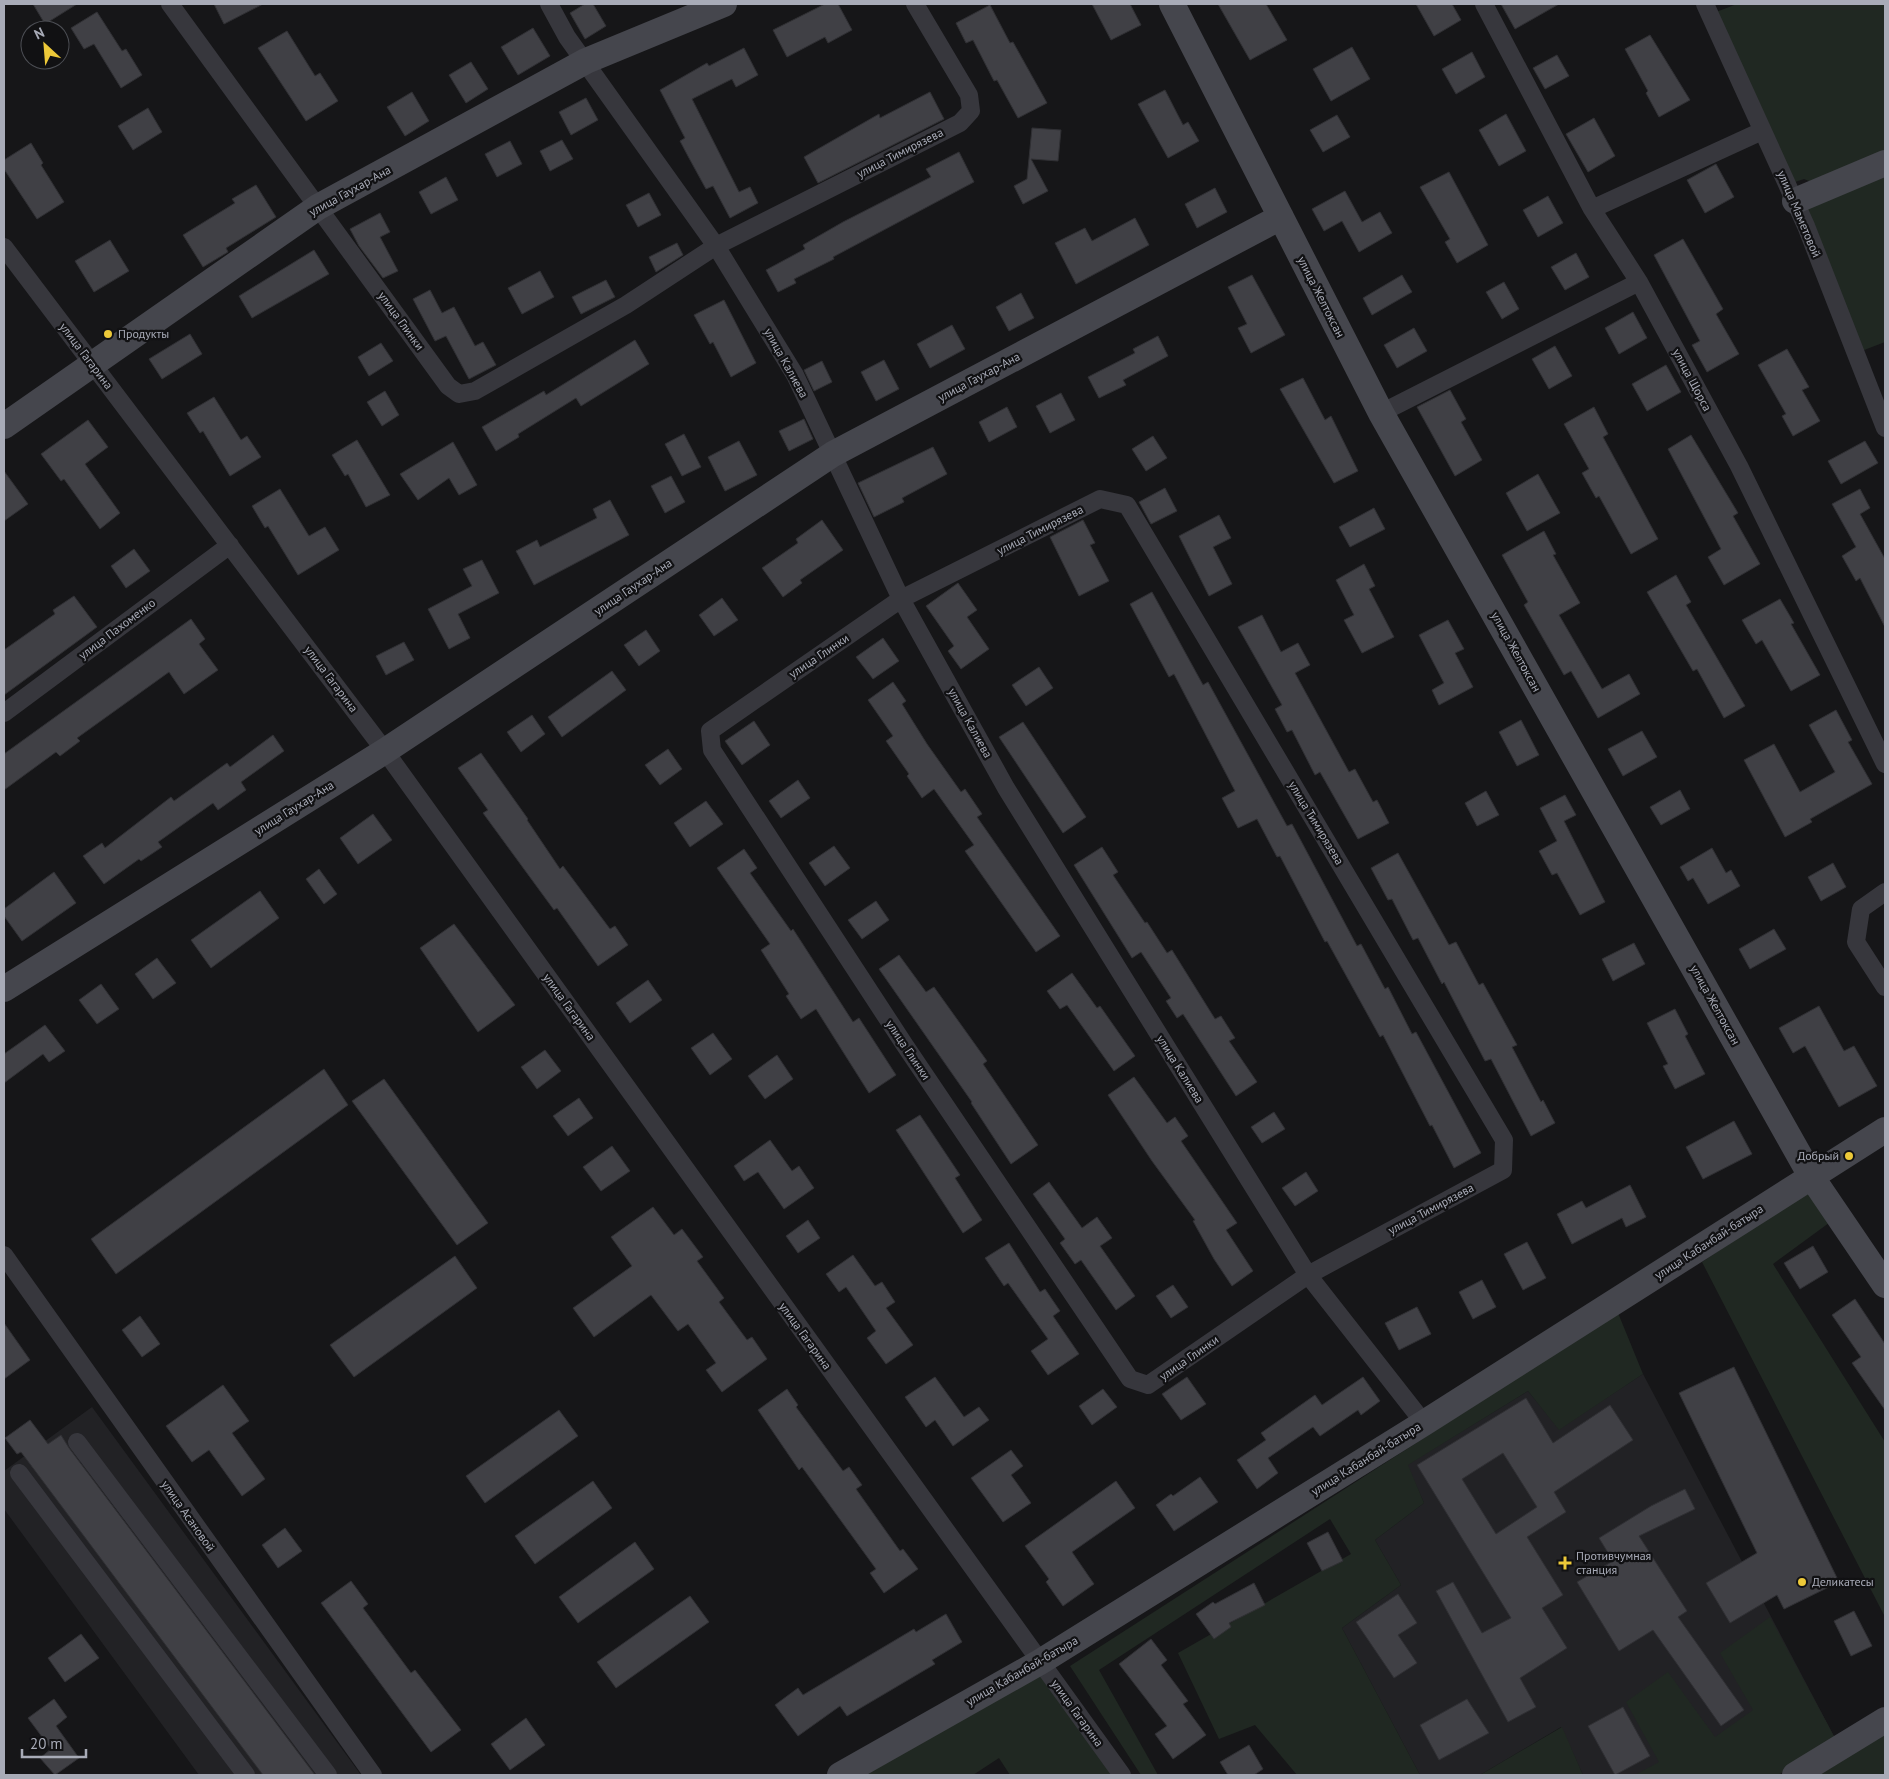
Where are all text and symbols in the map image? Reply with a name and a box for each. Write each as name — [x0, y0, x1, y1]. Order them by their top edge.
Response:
north arrow — [20, 20, 70, 70]
text: N — [31, 23, 47, 43]
street label: улица Тимирязева — [854, 124, 946, 181]
street label: улица Гаухар-Ана — [306, 162, 393, 219]
street label: улица Маметовой — [1774, 168, 1825, 260]
street label: улица Желтоксан — [1294, 254, 1348, 340]
street label: улица Глинки — [375, 288, 428, 353]
street label: улица Гагарина — [56, 319, 116, 392]
street label: улица Калиева — [761, 325, 812, 400]
place label: Продукты — [118, 326, 169, 341]
marker: Продукты — [102, 328, 114, 340]
street label: улица Щорса — [1670, 346, 1715, 414]
street label: улица Гаухар-Ана — [935, 349, 1023, 405]
street label: улица Тимирязева — [994, 501, 1086, 558]
street label: улица Гаухар-Ана — [591, 555, 675, 618]
street label: улица Пахоменко — [75, 595, 158, 662]
street label: улица Желтоксан — [1488, 609, 1545, 694]
street label: улица Глинки — [786, 630, 852, 681]
street label: улица Гагарина — [301, 642, 361, 715]
street label: улица Калиева — [945, 685, 996, 760]
street label: улица Гаухар-Ана — [251, 777, 336, 838]
street label: улица Тимирязева — [1286, 778, 1347, 867]
street label: улица Желтоксан — [1687, 962, 1744, 1047]
street label: улица Гагарина — [540, 970, 599, 1043]
street label: улица Глинки — [883, 1017, 934, 1083]
street label: улица Калиева — [1153, 1032, 1207, 1106]
place label: Добрый — [1797, 1148, 1839, 1163]
marker: Добрый — [1843, 1150, 1855, 1162]
street label: улица Тимирязева — [1385, 1180, 1476, 1237]
street label: улица Кабанбай-батыра — [1652, 1201, 1766, 1282]
street label: улица Гагарина — [776, 1299, 835, 1372]
street label: улица Глинки — [1156, 1332, 1221, 1384]
street label: улица Кабанбай-батыра — [1308, 1419, 1423, 1498]
street label: улица Асановой — [158, 1477, 218, 1554]
place label: Противчумная станция — [1576, 1548, 1651, 1577]
marker: Противчумная станция — [1558, 1556, 1572, 1570]
place label: Деликатесы — [1812, 1574, 1874, 1589]
marker: Деликатесы — [1796, 1576, 1808, 1588]
street label: улица Кабанбай-батыра — [963, 1632, 1080, 1709]
street label: улица Гагарина — [1048, 1676, 1107, 1749]
scale bar — [22, 1726, 86, 1758]
text: 20 m — [30, 1734, 63, 1753]

